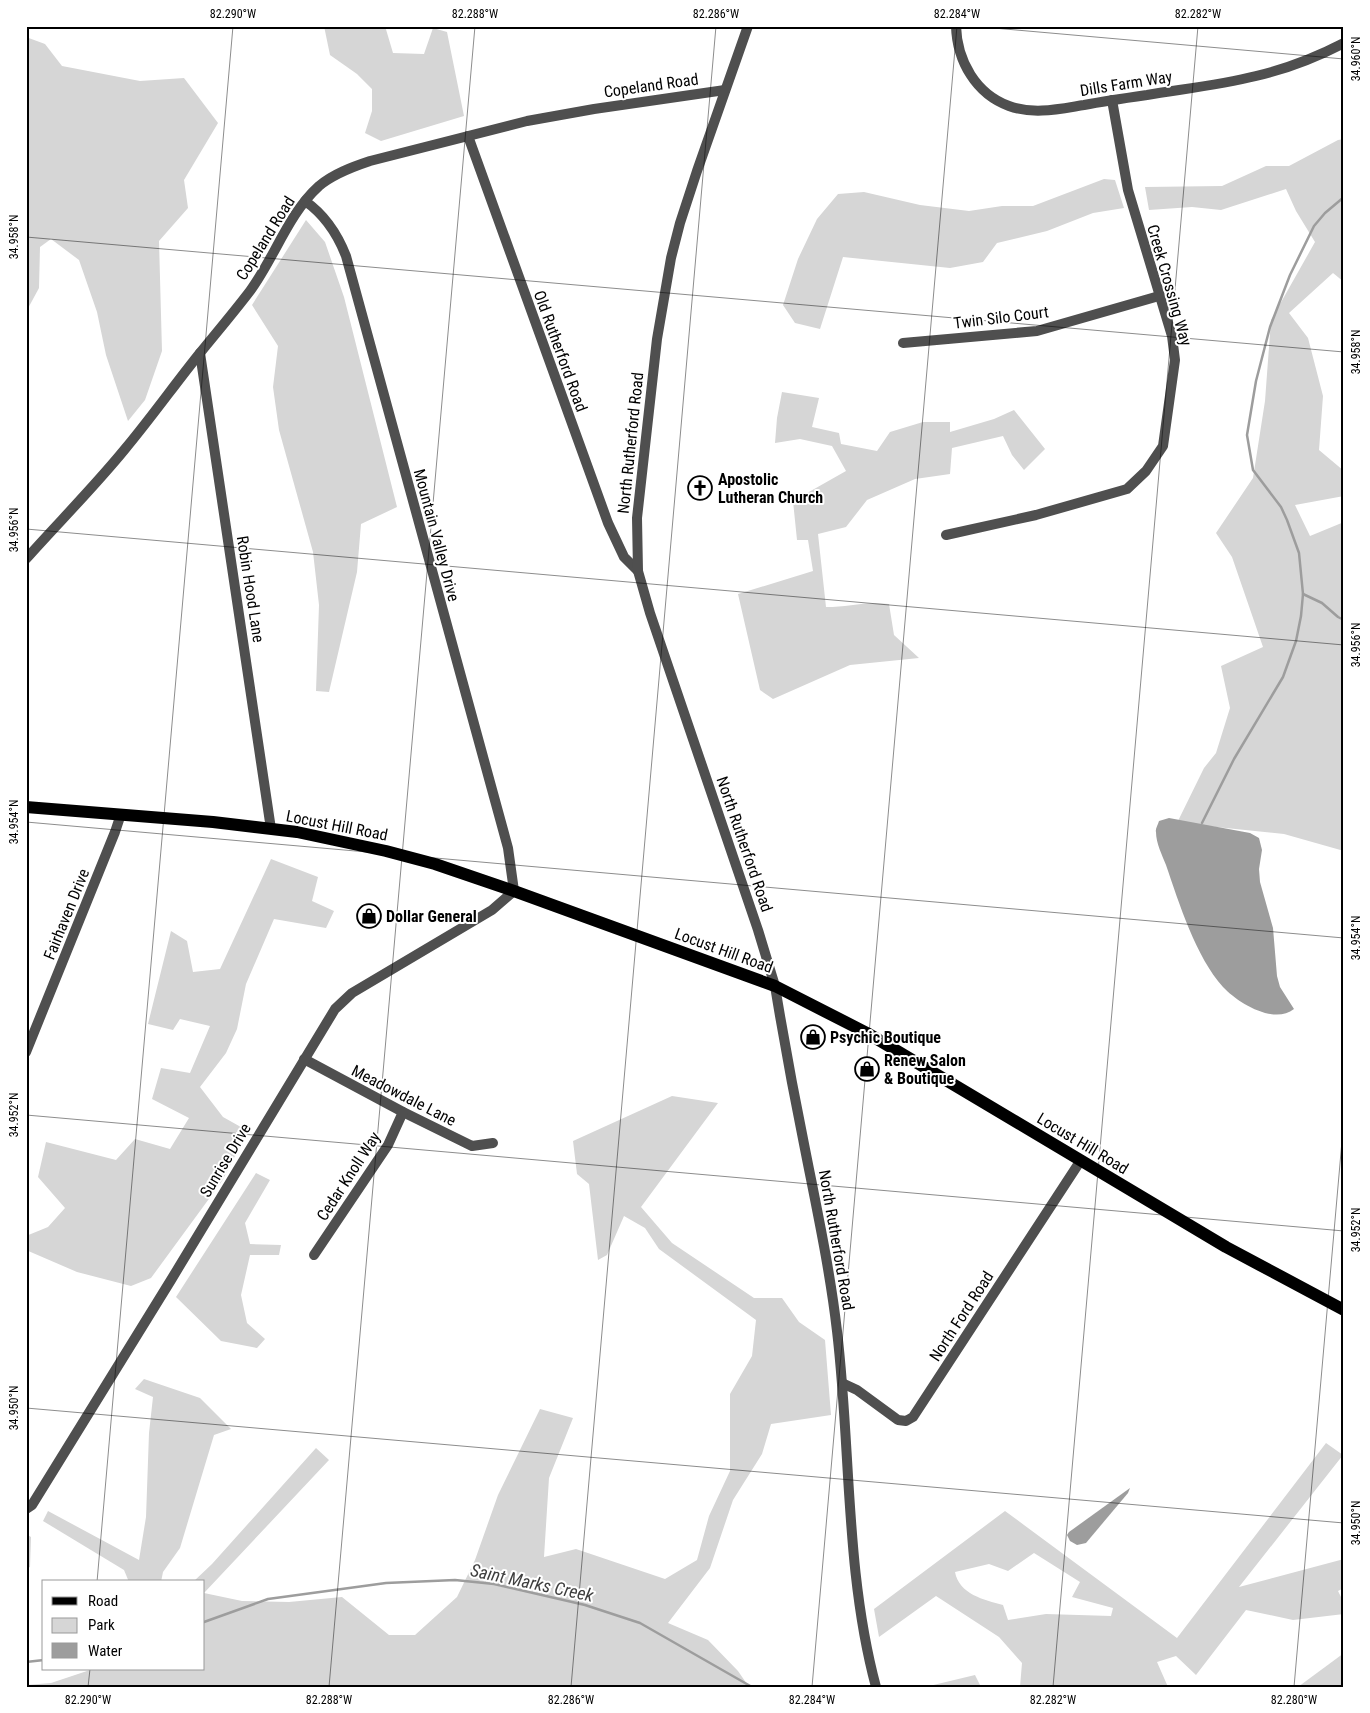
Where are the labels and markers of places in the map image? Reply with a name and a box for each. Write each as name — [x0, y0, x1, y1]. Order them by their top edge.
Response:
place label: Apostolic Lutheran Church — [718, 470, 823, 507]
church icon: Apostolic Lutheran Church — [687, 475, 713, 501]
shop icon: Dollar General — [356, 903, 382, 929]
place label: Dollar General — [386, 907, 477, 926]
shop icon: Psychic Boutique — [800, 1024, 826, 1050]
place label: Psychic Boutique — [830, 1028, 941, 1047]
place label: Renew Salon & Boutique — [884, 1051, 966, 1088]
shop icon: Renew Salon & Boutique — [854, 1056, 880, 1082]

